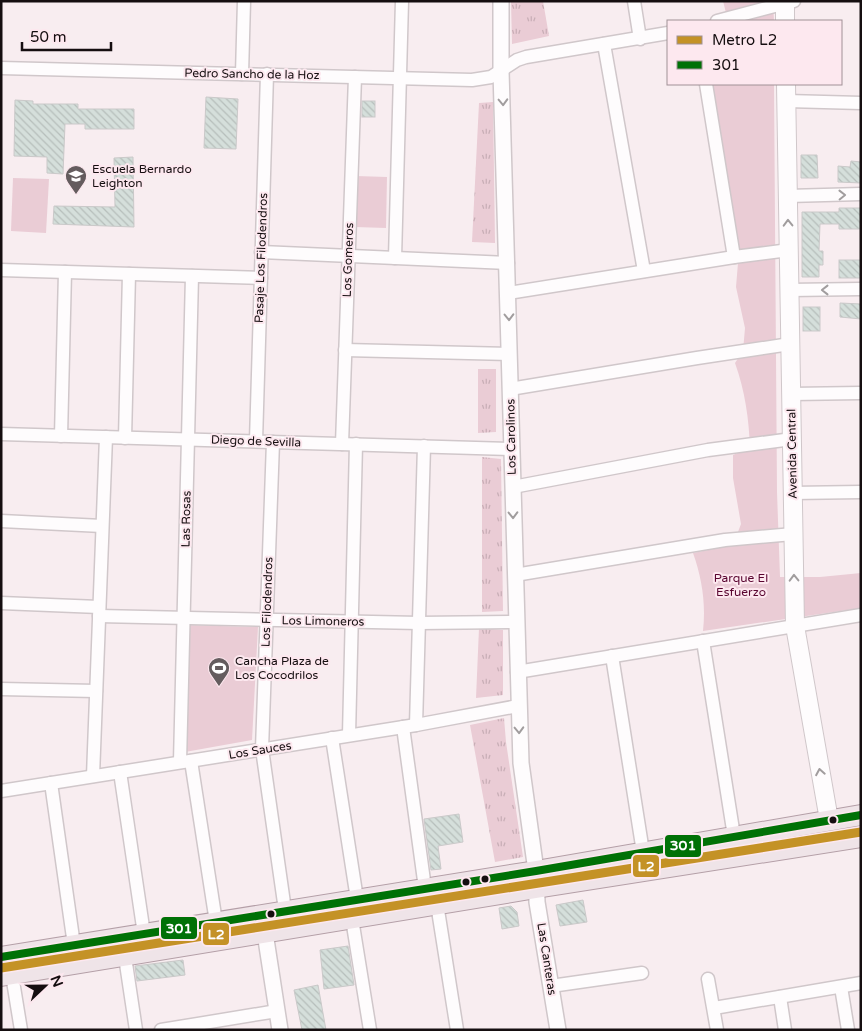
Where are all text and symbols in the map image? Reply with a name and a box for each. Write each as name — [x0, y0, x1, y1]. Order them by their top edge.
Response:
scale bar — [22, 20, 111, 52]
legend — [667, 20, 842, 85]
text: 50 m — [30, 28, 67, 46]
text: Metro L2 — [712, 31, 777, 49]
text: 301 — [712, 56, 740, 74]
street label: Pedro Sancho de la Hoz — [184, 66, 320, 82]
one-way arrow — [497, 99, 508, 107]
place label: Escuela Bernardo Leighton — [92, 162, 192, 190]
school or university icon: Escuela Bernardo Leighton — [64, 164, 88, 195]
one-way arrow — [838, 190, 846, 200]
street label: Pasaje Los Filodendros — [252, 192, 270, 323]
one-way arrow — [783, 218, 794, 226]
street label: Los Gomeros — [340, 222, 356, 298]
one-way arrow — [821, 285, 828, 295]
one-way arrow — [504, 314, 514, 322]
street label: Los Carolinos — [503, 399, 519, 475]
street label: Avenida Central — [784, 409, 800, 499]
street label: Diego de Sevilla — [211, 432, 301, 450]
street label: Las Rosas — [179, 490, 193, 547]
one-way arrow — [508, 512, 518, 519]
street label: Los Filodendros — [258, 556, 276, 647]
park label: Parque El Esfuerzo — [714, 571, 768, 599]
one-way arrow — [789, 573, 799, 581]
street label: Los Limoneros — [281, 613, 365, 629]
place label: Cancha Plaza de Los Cocodrilos — [235, 654, 329, 682]
sports icon: Cancha Plaza de Los Cocodrilos — [207, 656, 231, 687]
one-way arrow — [514, 726, 524, 734]
street label: Los Sauces — [228, 738, 293, 762]
one-way arrow — [816, 768, 826, 777]
unlabelled marker — [828, 815, 838, 825]
line badge: 301 — [664, 834, 702, 858]
text: 301 — [670, 837, 696, 854]
line badge: L2 — [632, 854, 660, 878]
text: L2 — [638, 858, 655, 875]
unlabelled marker — [480, 874, 490, 884]
unlabelled marker — [461, 877, 471, 887]
unlabelled marker — [266, 909, 276, 919]
line badge: 301 — [160, 916, 198, 940]
text: 301 — [166, 920, 192, 937]
line badge: L2 — [202, 922, 230, 946]
street label: Las Canteras — [534, 922, 560, 996]
text: L2 — [208, 926, 225, 943]
north arrow — [20, 961, 70, 1011]
text: N — [47, 973, 67, 990]

